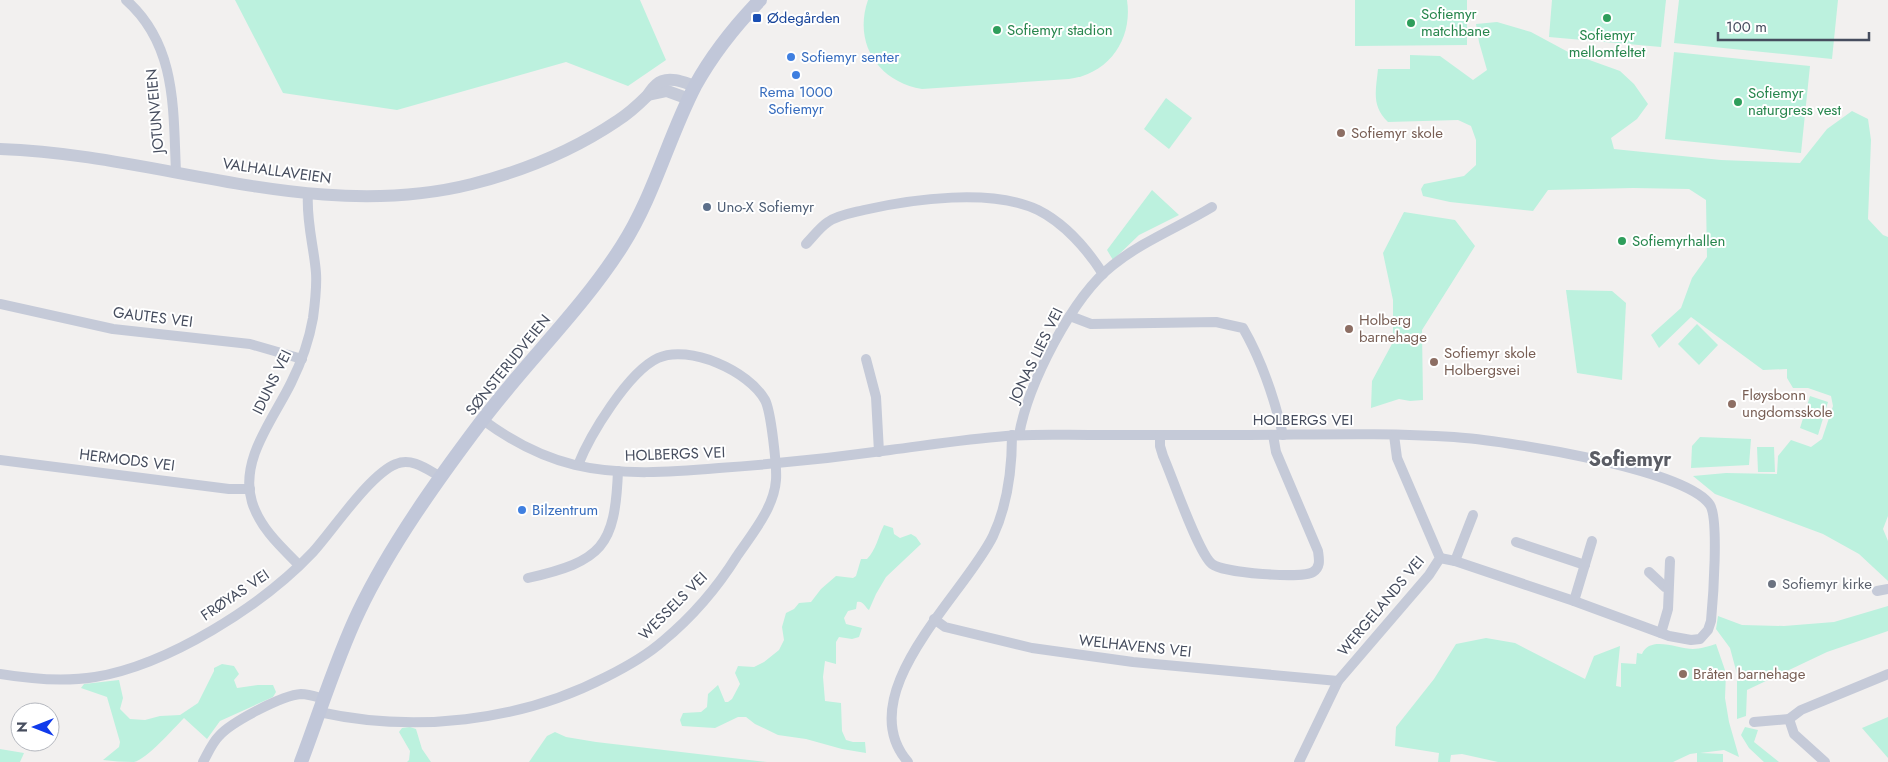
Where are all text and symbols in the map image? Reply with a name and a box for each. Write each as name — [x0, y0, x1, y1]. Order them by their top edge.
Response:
place label: Sofiemyr matchbane — [1421, 3, 1490, 42]
place label: Ødegården — [767, 7, 840, 29]
scale bar — [1718, 10, 1869, 42]
marker: Ødegården — [751, 12, 763, 24]
marker: Sofiemyr mellomfeltet — [1601, 12, 1613, 24]
text: 100 m — [1726, 16, 1767, 38]
marker: Sofiemyr matchbane — [1405, 17, 1417, 29]
place label: Sofiemyr stadion — [1007, 19, 1113, 41]
marker: Sofiemyr stadion — [991, 24, 1003, 36]
place label: Sofiemyr mellomfeltet — [1569, 24, 1646, 63]
place label: Sofiemyr senter — [801, 46, 900, 68]
marker: Sofiemyr senter — [785, 51, 797, 63]
street label: JOTUNVEIEN — [140, 68, 170, 156]
marker: Rema 1000 Sofiemyr — [790, 69, 802, 81]
place label: Rema 1000 Sofiemyr — [759, 81, 833, 120]
place label: Sofiemyr naturgress vest — [1748, 82, 1841, 121]
marker: Sofiemyr naturgress vest — [1732, 96, 1744, 108]
place label: Sofiemyr skole — [1351, 122, 1443, 144]
marker: Sofiemyr skole — [1335, 127, 1347, 139]
street label: VALHALLAVEIEN — [221, 152, 333, 190]
place label: Uno-X Sofiemyr — [717, 196, 815, 218]
marker: Uno-X Sofiemyr — [701, 201, 713, 213]
place label: Sofiemyrhallen — [1632, 230, 1725, 252]
marker: Sofiemyrhallen — [1616, 235, 1628, 247]
street label: GAUTES VEI — [112, 301, 194, 333]
street label: JONAS LIES VEI — [1003, 304, 1068, 408]
place label: Holberg barnehage — [1359, 309, 1427, 348]
street label: SØNSTERUDVEIEN — [460, 310, 556, 420]
marker: Holberg barnehage — [1343, 323, 1355, 335]
place label: Sofiemyr skole Holbergsvei — [1444, 342, 1536, 381]
street label: IDUNS VEI — [247, 346, 297, 418]
marker: Sofiemyr skole Holbergsvei — [1428, 356, 1440, 368]
place label: Fløysbonn ungdomsskole — [1742, 384, 1833, 423]
marker: Fløysbonn ungdomsskole — [1726, 398, 1738, 410]
street label: HOLBERGS VEI — [1253, 409, 1353, 431]
street label: HOLBERGS VEI — [624, 441, 726, 467]
street label: HERMODS VEI — [78, 443, 176, 477]
district label: Sofiemyr — [1588, 445, 1672, 474]
place label: Bilzentrum — [532, 499, 598, 521]
marker: Bilzentrum — [516, 504, 528, 516]
street label: WERGELANDS VEI — [1332, 551, 1430, 661]
street label: FRØYAS VEI — [196, 564, 274, 626]
street label: WESSELS VEI — [634, 567, 712, 645]
place label: Sofiemyr kirke — [1782, 573, 1872, 595]
marker: Sofiemyr kirke — [1766, 578, 1778, 590]
street label: WELHAVENS VEI — [1078, 629, 1192, 663]
place label: Bråten barnehage — [1693, 663, 1806, 685]
marker: Bråten barnehage — [1677, 668, 1689, 680]
north arrow — [10, 702, 60, 752]
text: N — [12, 721, 32, 733]

